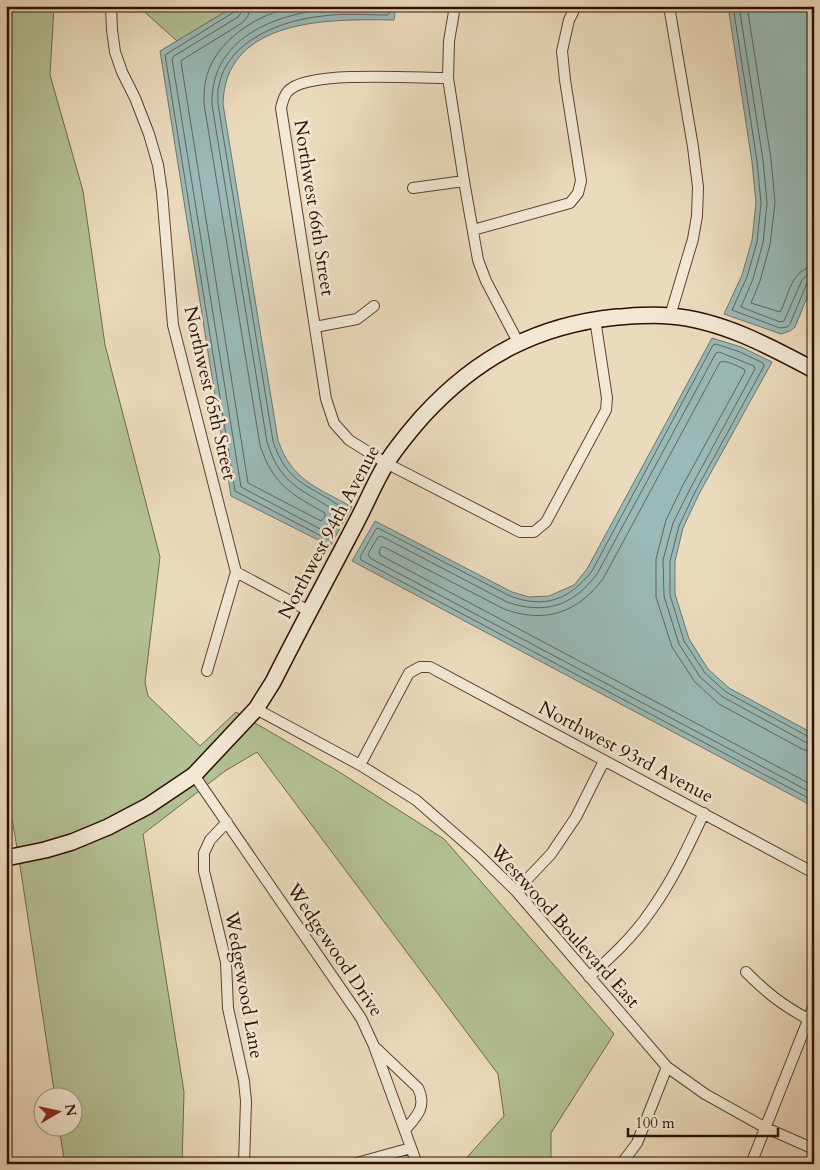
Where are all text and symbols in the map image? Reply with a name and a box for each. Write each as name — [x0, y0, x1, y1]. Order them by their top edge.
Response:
street label: Northwest 66th Street — [287, 118, 341, 298]
street label: Northwest 65th Street — [177, 303, 243, 483]
street label: Northwest 94th Avenue — [272, 440, 386, 624]
street label: Northwest 93rd Avenue — [534, 695, 718, 809]
street label: Westwood Boulevard East — [484, 838, 646, 1014]
street label: Wedgewood Drive — [280, 877, 389, 1022]
street label: Wedgewood Lane — [218, 908, 270, 1061]
north arrow — [32, 1088, 82, 1138]
text: N — [60, 1103, 81, 1118]
scale bar — [628, 1105, 778, 1137]
text: 100 m — [635, 1113, 675, 1133]

